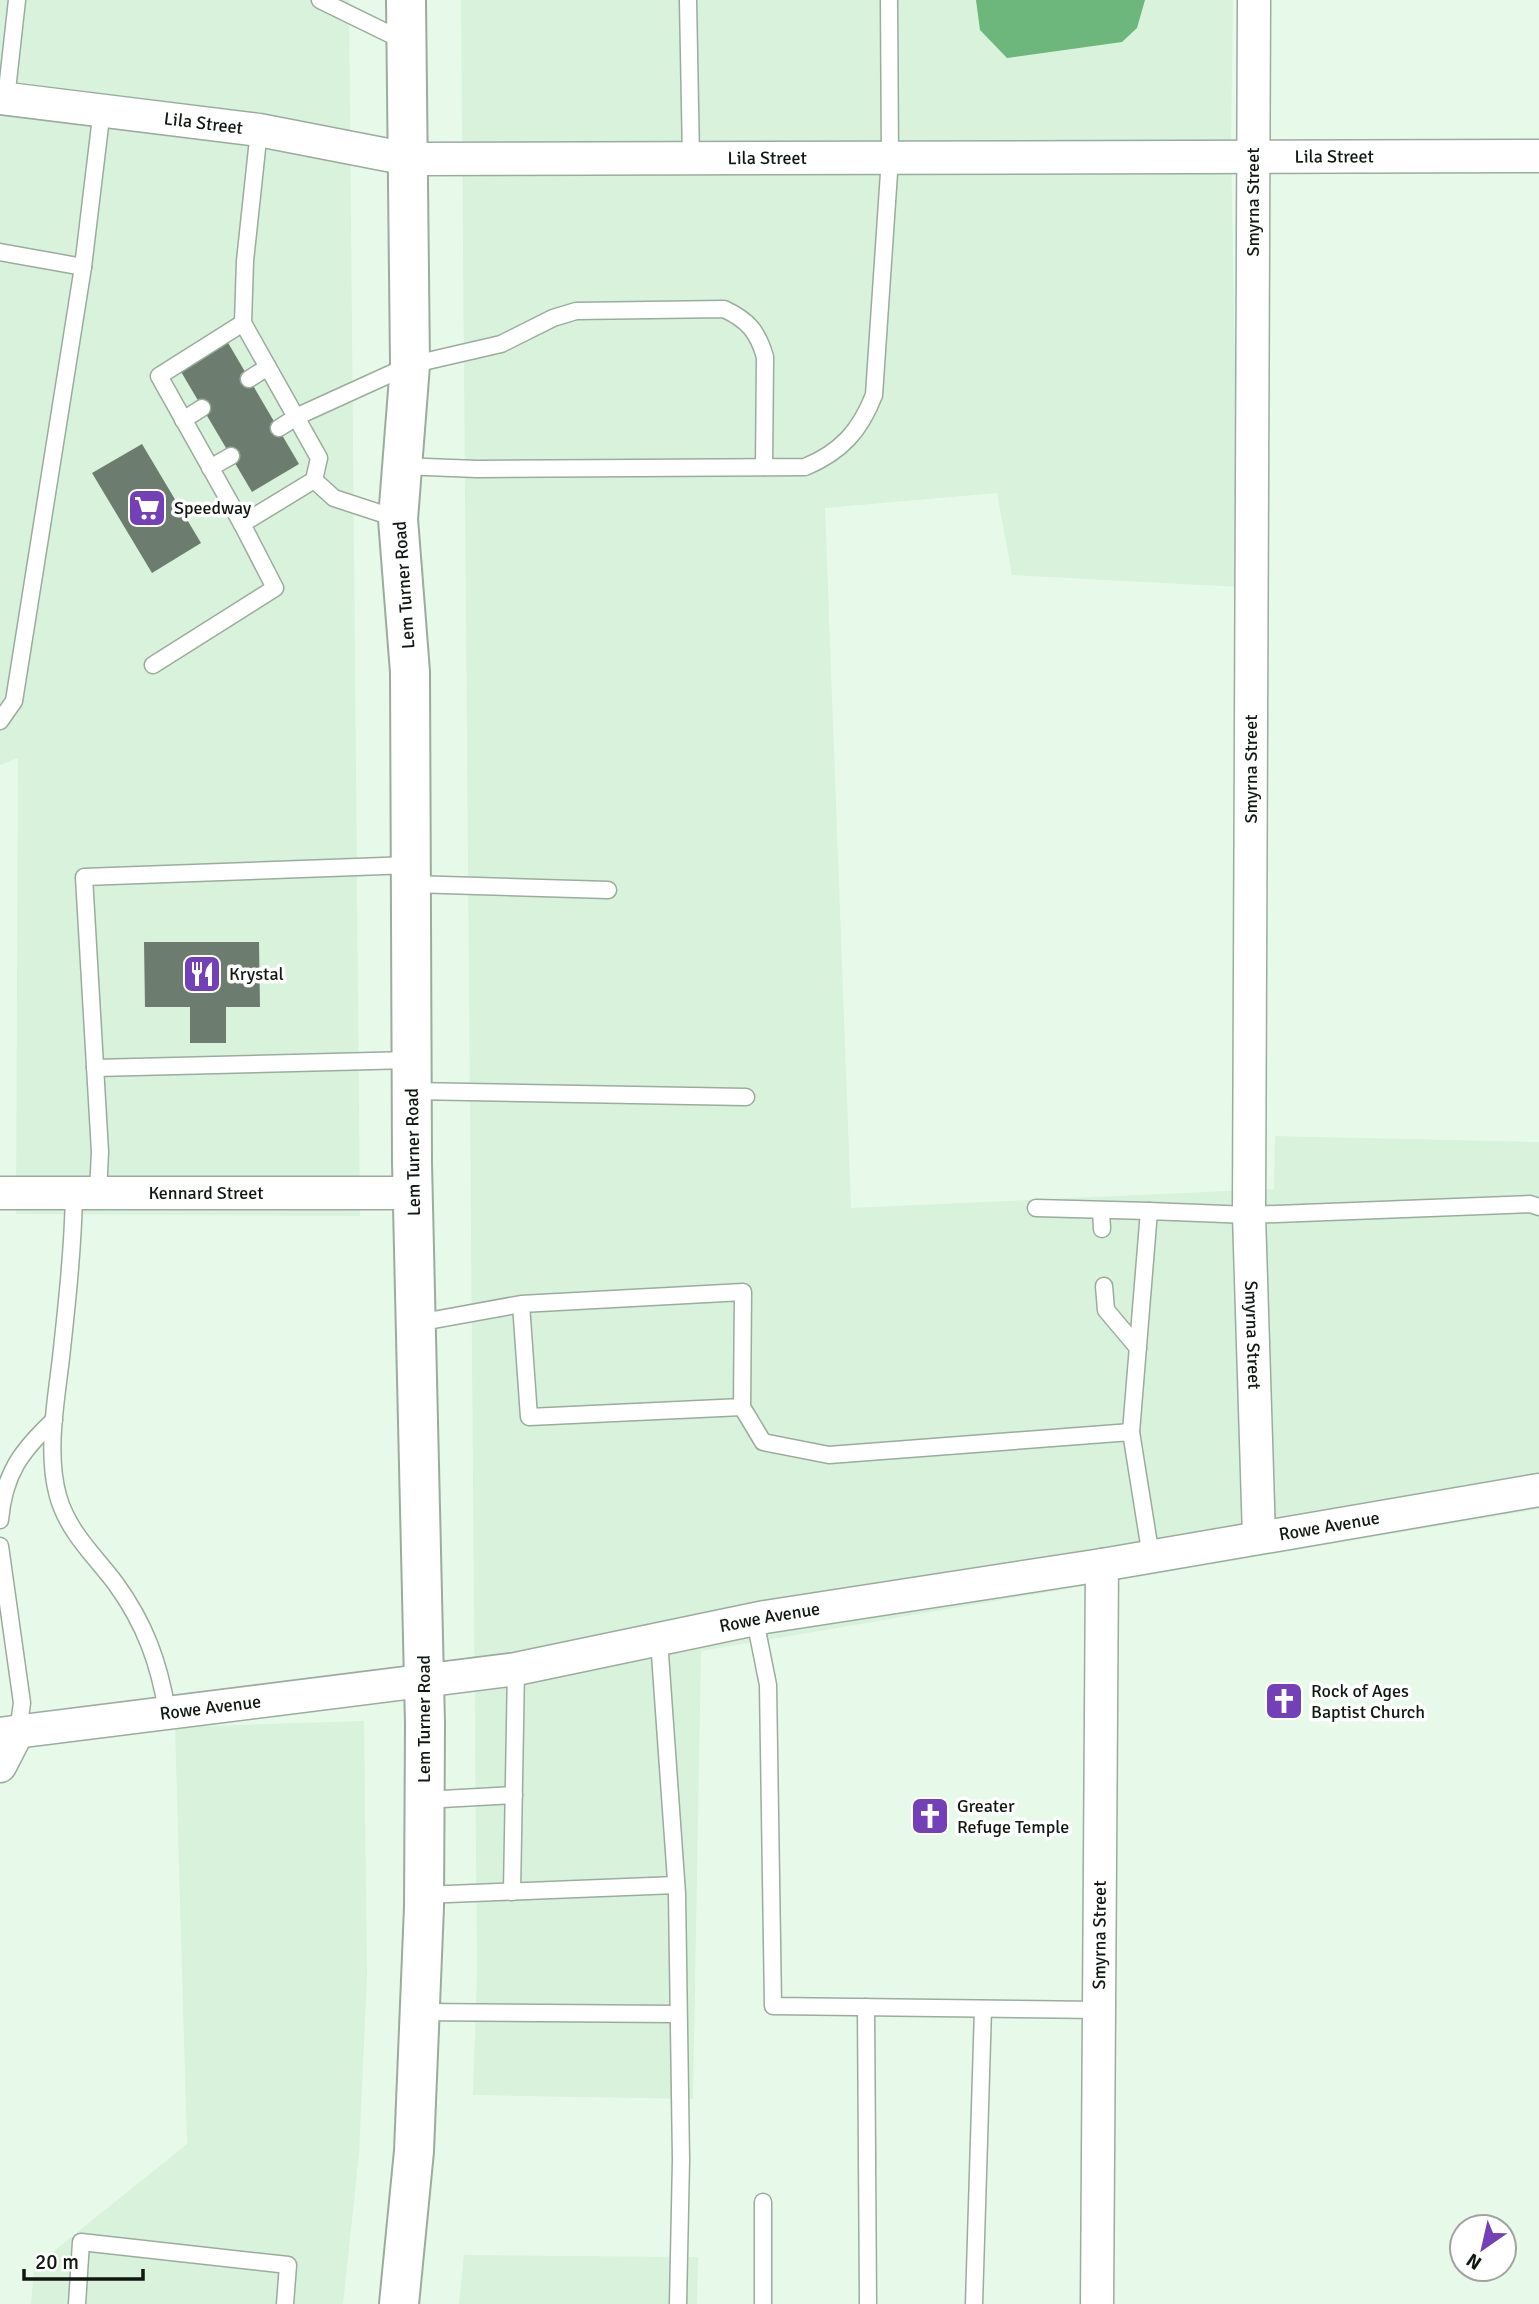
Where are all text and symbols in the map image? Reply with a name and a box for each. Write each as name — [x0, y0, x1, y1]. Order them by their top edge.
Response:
street label: Lila Street — [163, 107, 244, 139]
street label: Lila Street — [1295, 145, 1374, 168]
street label: Lila Street — [728, 147, 807, 169]
street label: Smyrna Street — [1242, 148, 1264, 256]
supermarket icon: Speedway — [126, 487, 168, 529]
place label: Speedway — [174, 497, 252, 519]
street label: Lem Turner Road — [389, 520, 419, 650]
street label: Smyrna Street — [1240, 715, 1262, 823]
restaurant icon: Krystal — [181, 953, 223, 995]
place label: Krystal — [229, 963, 284, 985]
street label: Lem Turner Road — [401, 1088, 425, 1216]
street label: Kennard Street — [148, 1182, 264, 1204]
street label: Smyrna Street — [1240, 1280, 1265, 1390]
street label: Rowe Avenue — [1277, 1507, 1381, 1545]
street label: Rowe Avenue — [717, 1598, 822, 1637]
street label: Lem Turner Road — [413, 1655, 435, 1783]
church icon: Rock of Ages Baptist Church — [1263, 1680, 1305, 1722]
place label: Rock of Ages Baptist Church — [1311, 1680, 1425, 1723]
street label: Rowe Avenue — [158, 1690, 262, 1725]
church icon: Greater Refuge Temple — [909, 1795, 951, 1837]
place label: Greater Refuge Temple — [957, 1795, 1069, 1838]
street label: Smyrna Street — [1088, 1880, 1111, 1990]
north arrow — [1448, 2213, 1518, 2283]
scale bar — [24, 2238, 144, 2282]
text: N — [1462, 2248, 1486, 2275]
text: 20 m — [35, 2249, 79, 2275]

